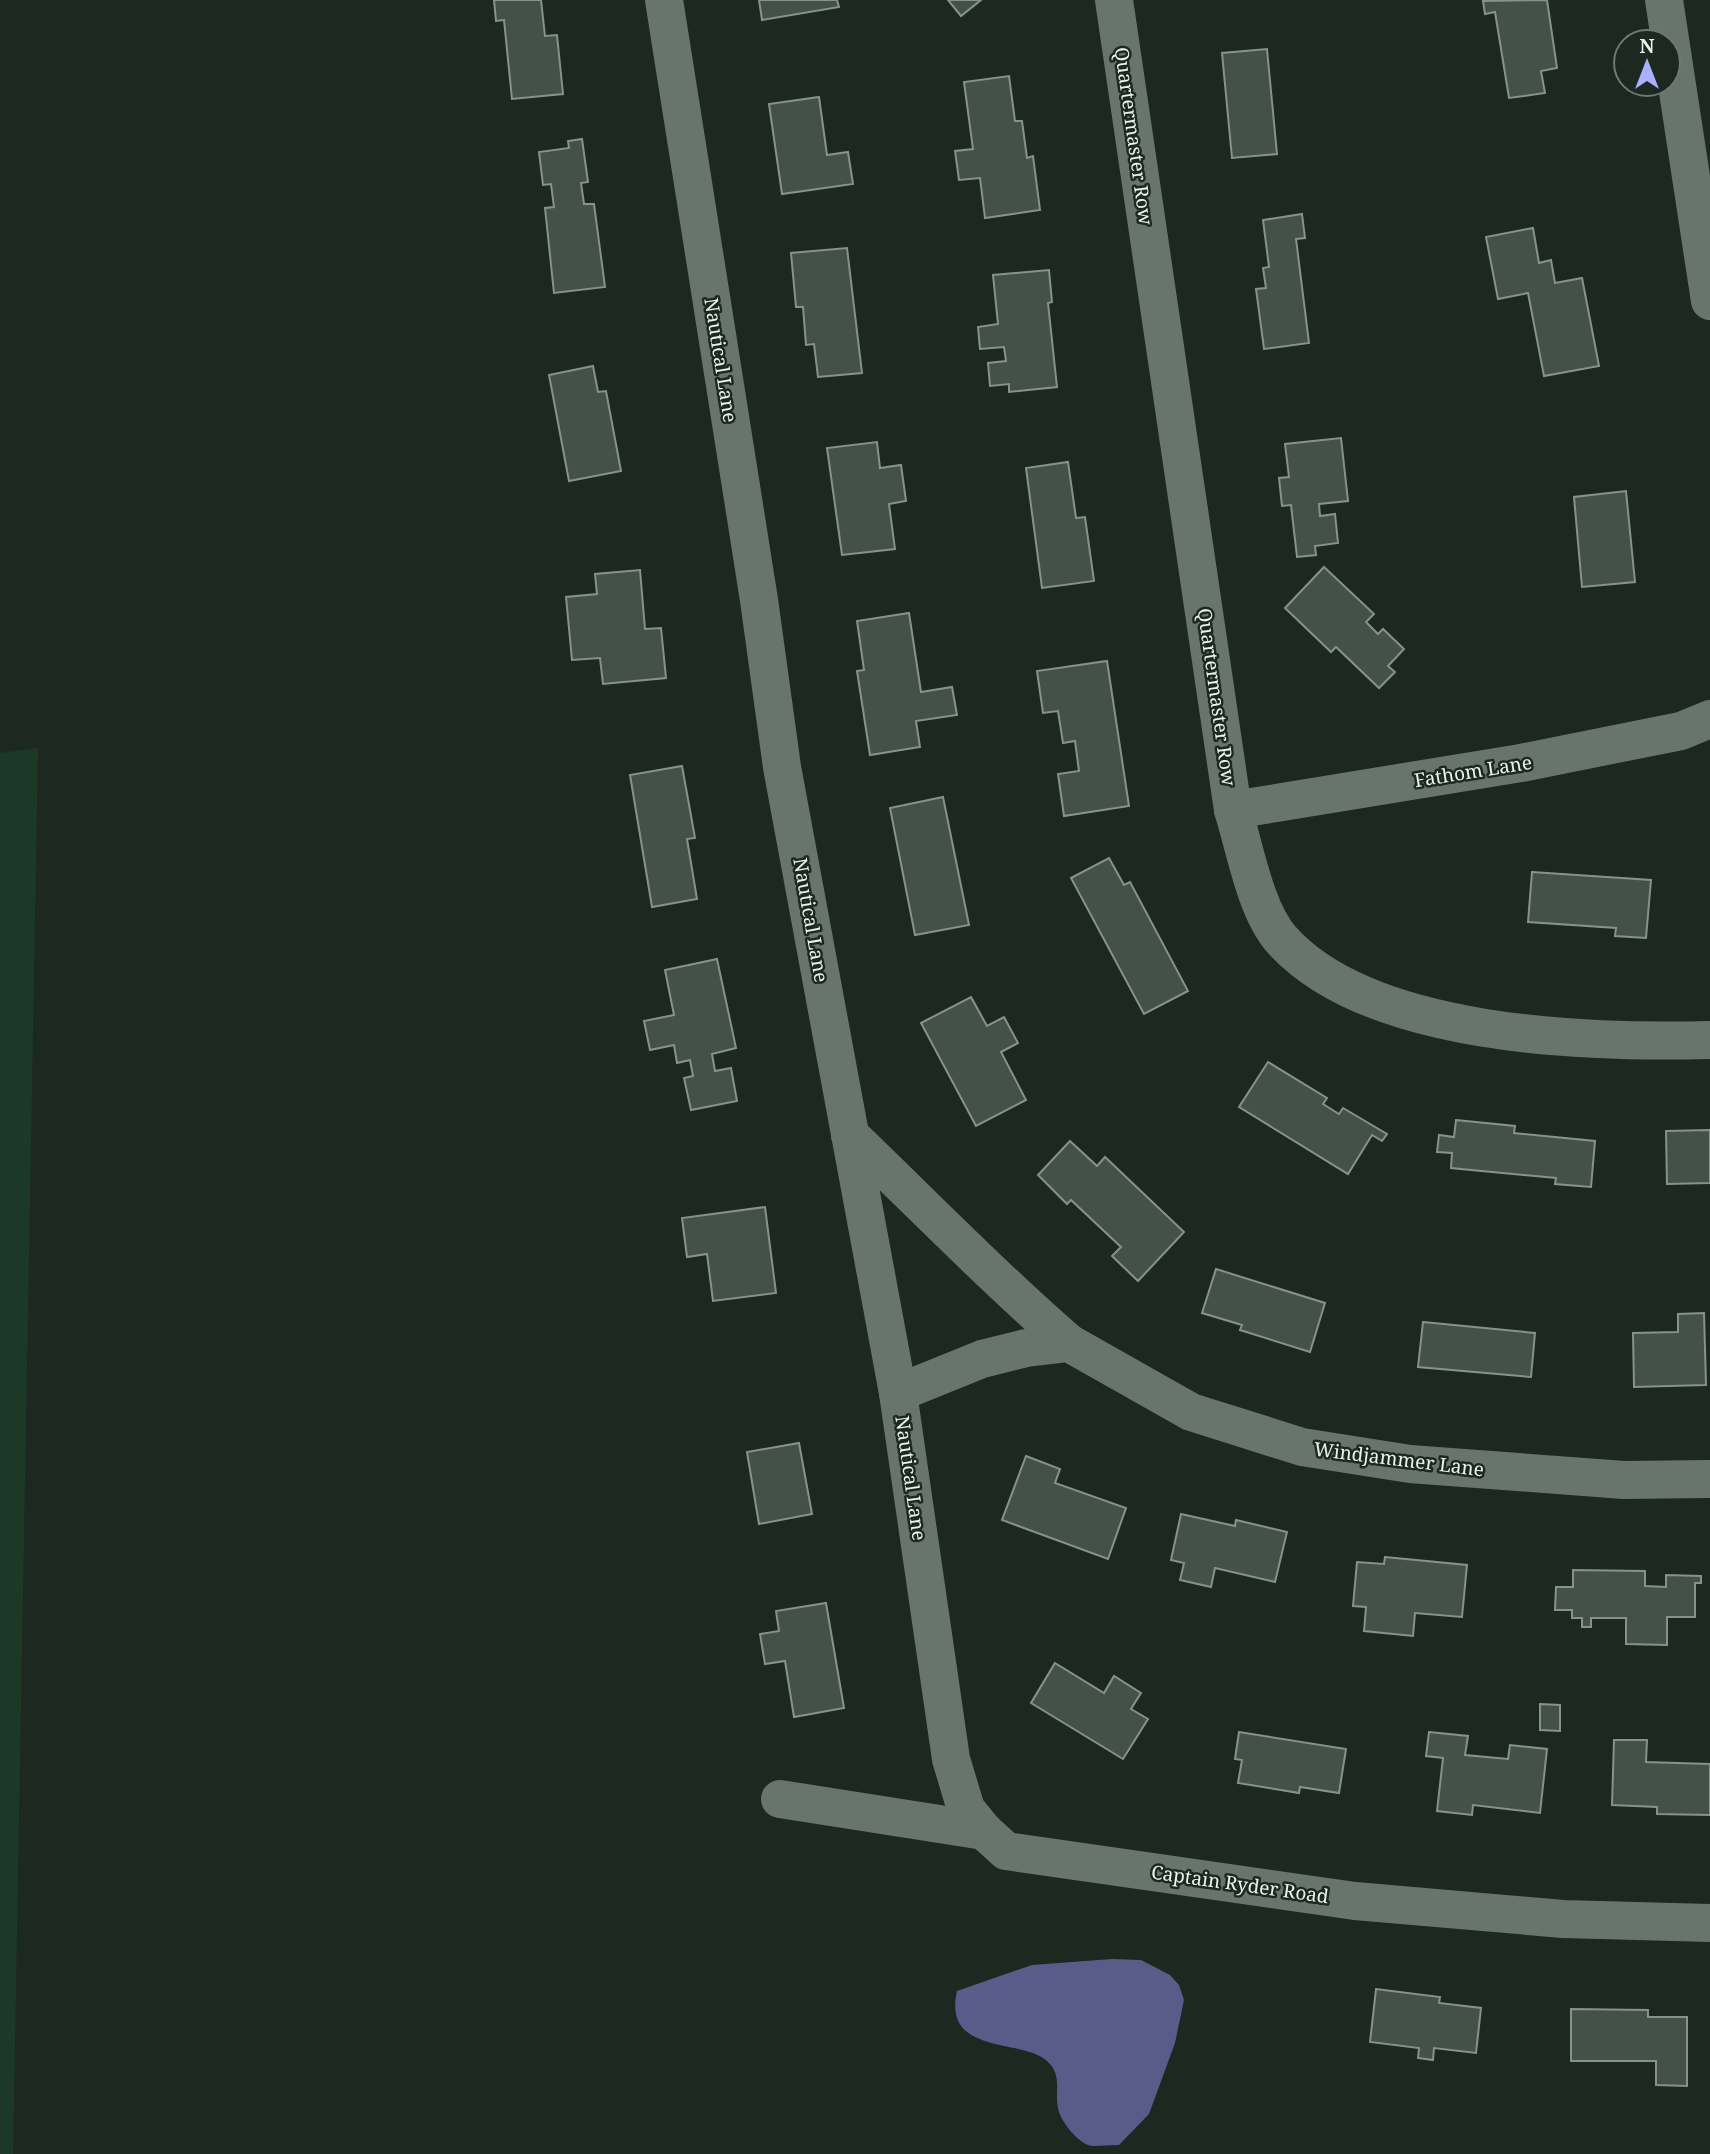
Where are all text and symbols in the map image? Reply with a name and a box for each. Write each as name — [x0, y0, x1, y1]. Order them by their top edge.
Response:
north arrow — [1612, 28, 1682, 98]
text: N — [1640, 33, 1655, 59]
street label: Quartermaster Row — [1109, 45, 1159, 227]
street label: Nautical Lane — [698, 296, 744, 424]
street label: Quartermaster Row — [1192, 606, 1242, 788]
street label: Fathom Lane — [1412, 749, 1534, 793]
street label: Nautical Lane — [787, 856, 835, 984]
street label: Nautical Lane — [889, 1414, 933, 1542]
street label: Windjammer Lane — [1312, 1436, 1486, 1482]
street label: Captain Ryder Road — [1150, 1859, 1331, 1909]

